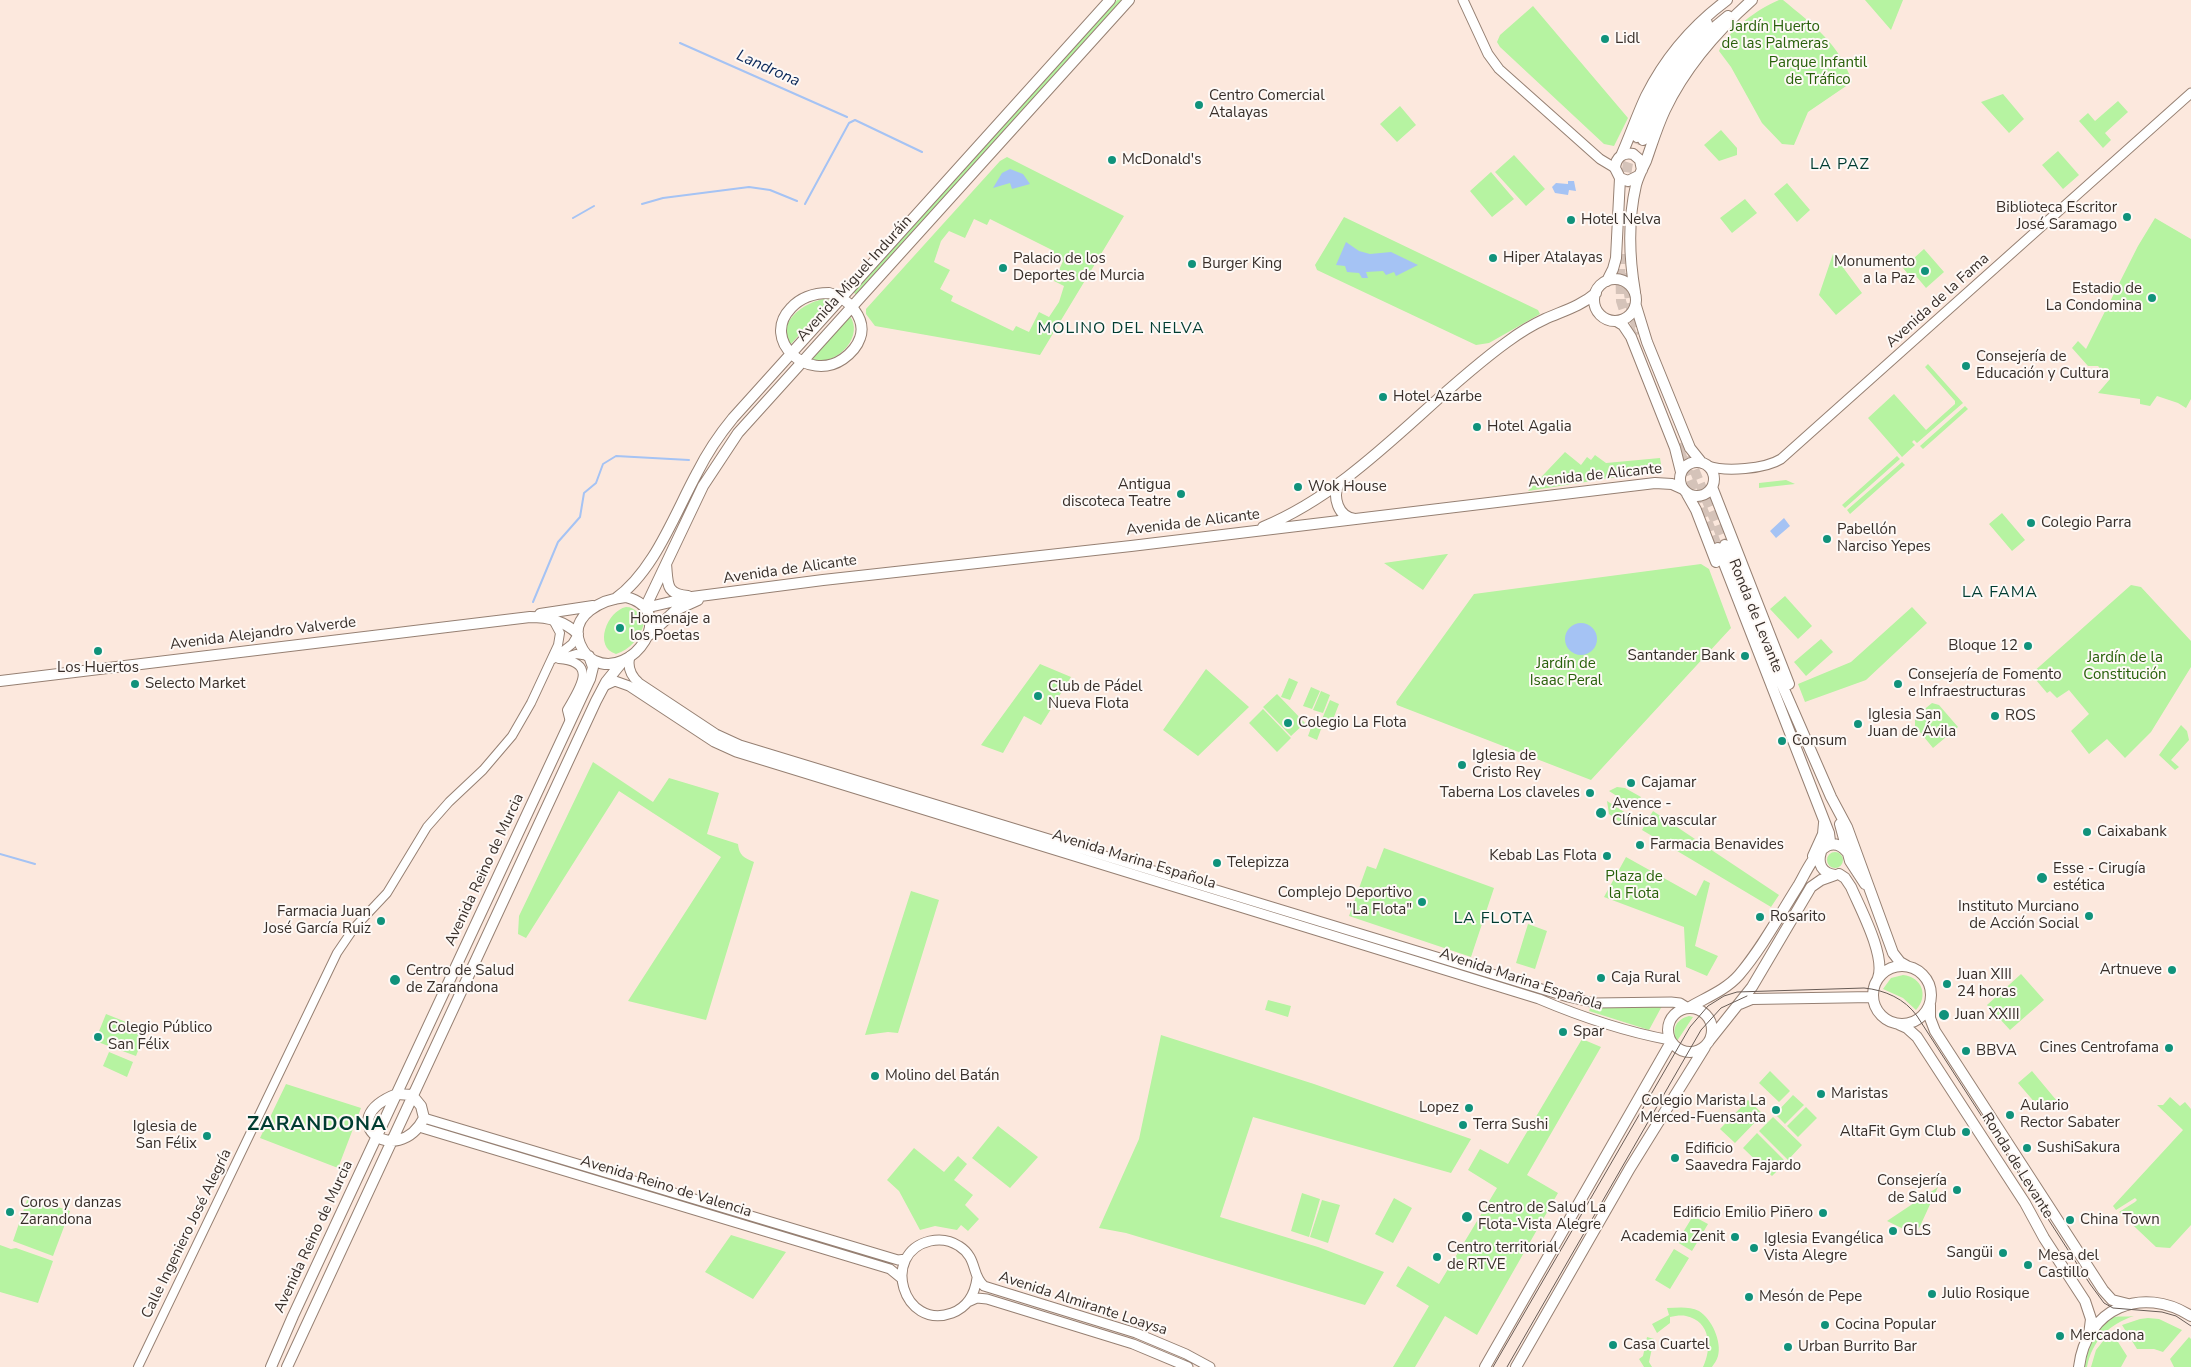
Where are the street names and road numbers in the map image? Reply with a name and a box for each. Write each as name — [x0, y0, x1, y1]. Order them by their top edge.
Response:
street label: Avenida Miguel Induráin — [794, 212, 916, 346]
street label: Avenida de la Fama — [1883, 250, 1993, 352]
street label: Avenida de Alicante — [1527, 460, 1663, 492]
street label: Avenida de Alicante — [1125, 506, 1261, 540]
street label: Avenida de Alicante — [722, 552, 858, 588]
street label: Ronda de Levante — [1724, 557, 1786, 675]
street label: Avenida Alejandro Valverde — [169, 614, 357, 654]
street label: Avenida Reino de Murcia — [442, 791, 528, 949]
street label: Avenida Marina Española — [1050, 826, 1218, 894]
street label: Avenida Marina Española — [1437, 945, 1605, 1015]
street label: Ronda de Levante — [1977, 1110, 2057, 1222]
street label: Calle Ingeniero José Alegría — [138, 1146, 236, 1322]
street label: Avenida Reino de Valencia — [578, 1152, 754, 1222]
street label: Avenida Reino de Murcia — [271, 1158, 357, 1316]
street label: Avenida Almirante Loaysa — [996, 1268, 1170, 1340]

